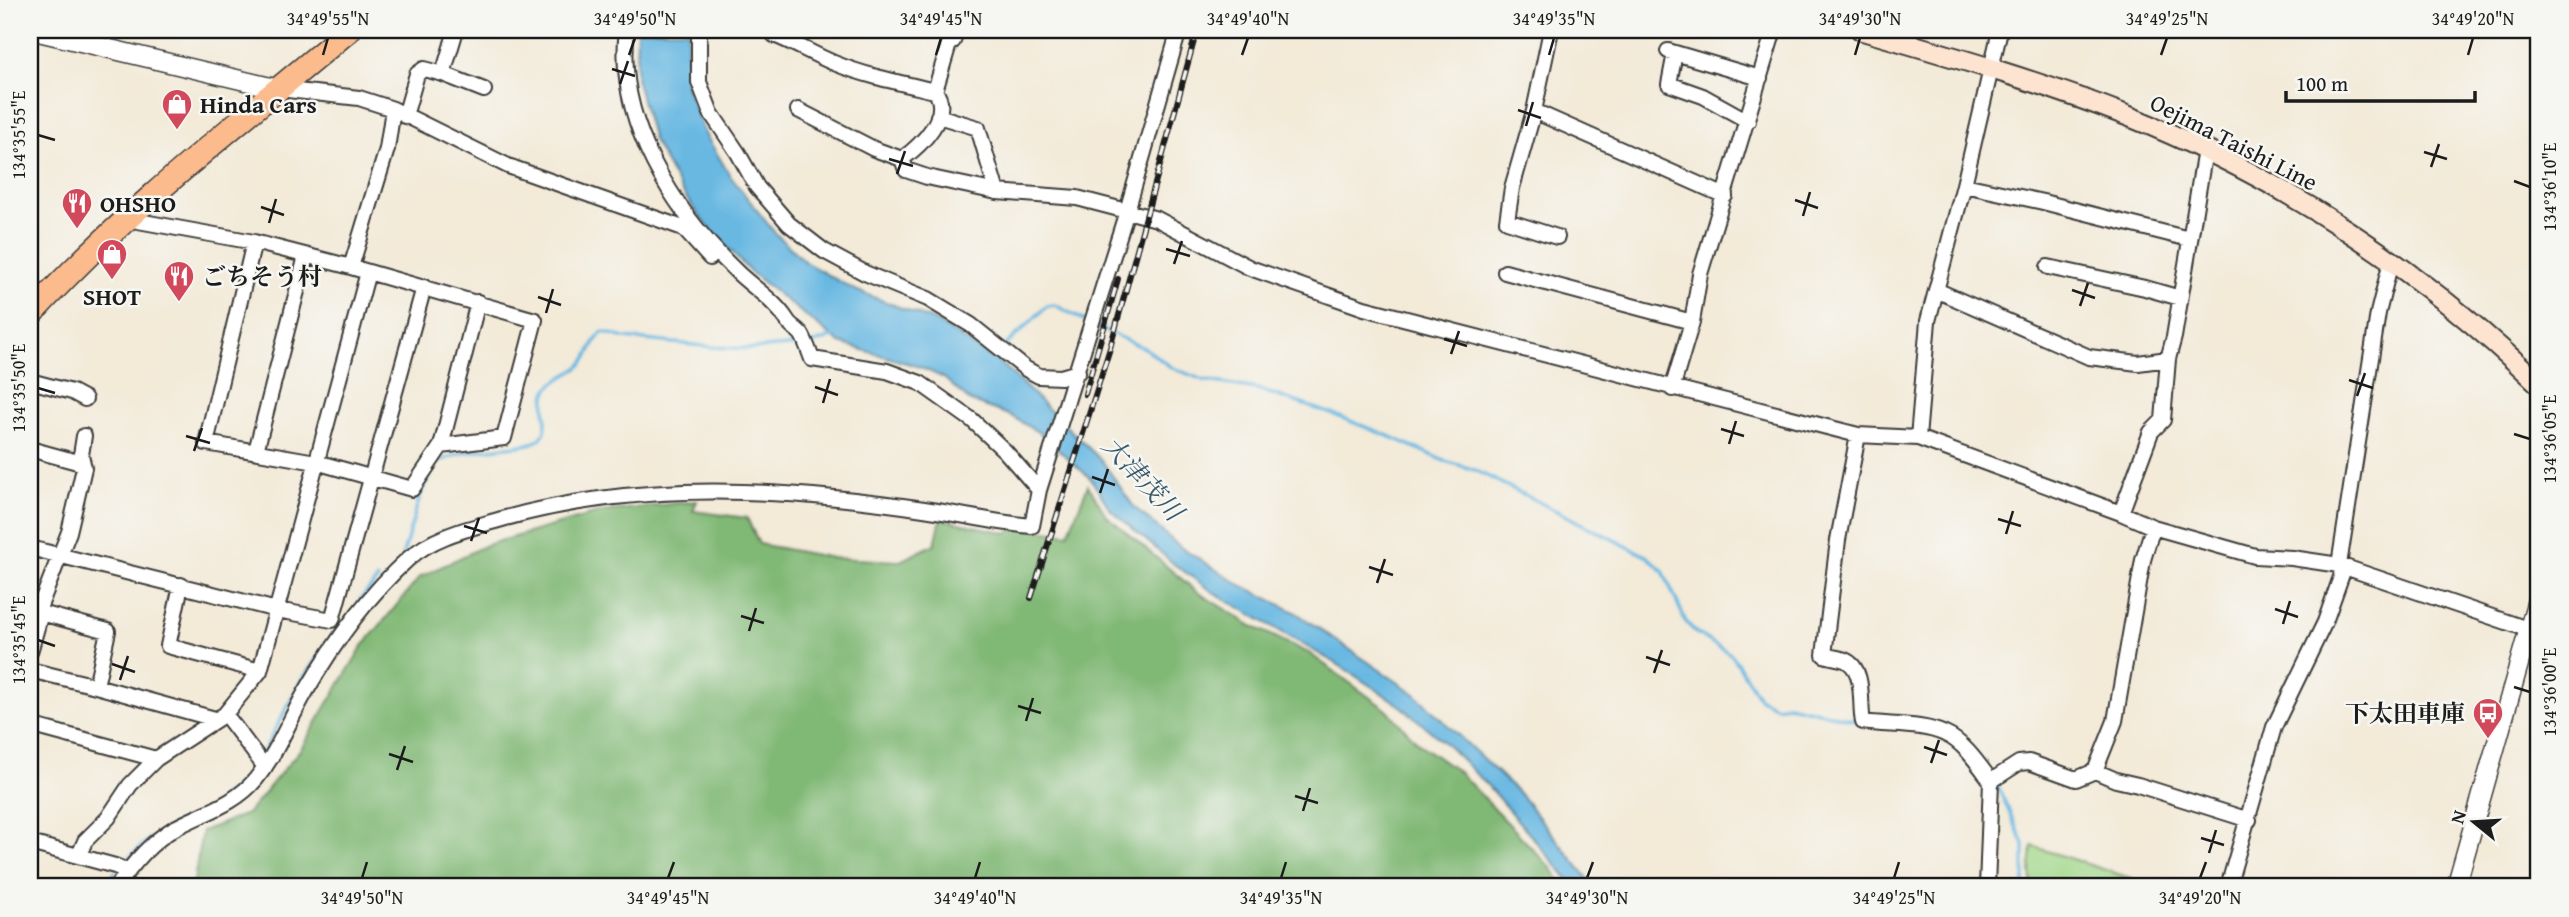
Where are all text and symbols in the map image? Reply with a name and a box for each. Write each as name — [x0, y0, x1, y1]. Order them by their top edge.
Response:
text: 34°49'55"N — [287, 5, 370, 32]
text: 34°49'50"N — [594, 5, 677, 32]
text: 34°49'45"N — [900, 5, 983, 32]
text: 34°49'40"N — [1207, 5, 1290, 32]
text: 34°49'35"N — [1513, 5, 1596, 32]
text: 34°49'30"N — [1819, 5, 1902, 32]
text: 34°49'25"N — [2126, 5, 2209, 32]
text: 34°49'20"N — [2432, 5, 2515, 32]
scale bar — [2286, 60, 2474, 104]
text: 100 m — [2296, 68, 2348, 99]
street label: Oejima Taishi Line — [2144, 85, 2324, 199]
shop icon: Hinda Cars — [160, 87, 194, 131]
place label: Hinda Cars — [200, 87, 317, 122]
text: 134°35'55"E — [5, 91, 32, 179]
text: 134°36'10"E — [2536, 143, 2563, 231]
restaurant icon: OHSHO — [60, 186, 94, 230]
place label: OHSHO — [100, 186, 176, 221]
shop icon: SHOT — [95, 237, 129, 281]
restaurant icon: ごちそう村 — [162, 259, 196, 303]
place label: ごちそう村 — [202, 259, 322, 294]
place label: SHOT — [83, 279, 141, 314]
text: 134°35'50"E — [5, 344, 32, 432]
text: 134°36'05"E — [2536, 395, 2563, 483]
water label: 大津茂川 — [1093, 427, 1195, 532]
text: 134°35'45"E — [5, 596, 32, 684]
text: 134°36'00"E — [2536, 648, 2563, 736]
place label: 下太田車庫 — [2345, 696, 2465, 731]
bus stop icon: 下太田車庫 — [2471, 696, 2505, 740]
north arrow — [2440, 788, 2510, 858]
text: N — [2443, 806, 2473, 827]
text: 34°49'50"N — [321, 884, 404, 911]
text: 34°49'45"N — [627, 884, 710, 911]
text: 34°49'40"N — [934, 884, 1017, 911]
text: 34°49'35"N — [1240, 884, 1323, 911]
text: 34°49'30"N — [1546, 884, 1629, 911]
text: 34°49'25"N — [1853, 884, 1936, 911]
text: 34°49'20"N — [2159, 884, 2242, 911]

